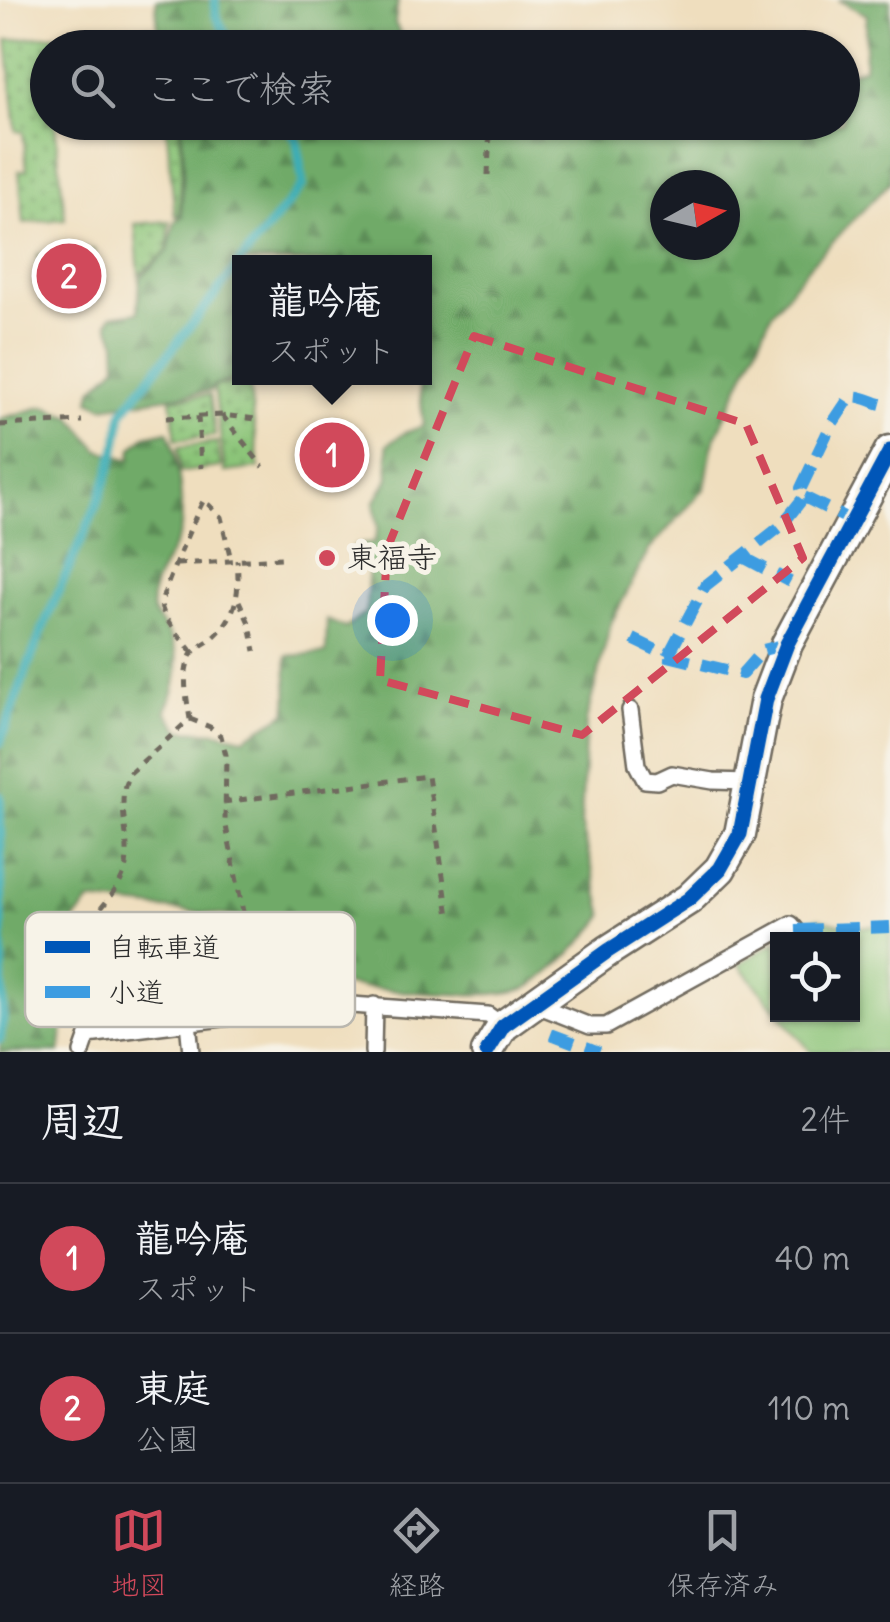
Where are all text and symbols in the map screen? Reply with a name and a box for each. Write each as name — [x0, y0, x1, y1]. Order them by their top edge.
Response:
search box — [30, 30, 860, 140]
icon: search — [65, 58, 120, 113]
text: ここで検索 — [145, 65, 335, 112]
north arrow — [650, 170, 740, 260]
pin: 2 — [36, 238, 102, 314]
popup — [232, 255, 432, 385]
text: 龍吟庵 — [268, 277, 382, 324]
text: スポット — [268, 330, 396, 371]
pin: 1 — [300, 418, 364, 492]
place label: 東福寺 — [347, 538, 437, 576]
marker: 東福寺 — [316, 547, 338, 569]
your location — [367, 595, 418, 646]
legend — [25, 912, 355, 1027]
text: 自転車道 — [108, 929, 220, 965]
map controls — [770, 932, 860, 1022]
button: locate — [770, 932, 860, 1022]
text: 小道 — [108, 974, 164, 1010]
text: 周辺 — [40, 1095, 124, 1147]
text: 2件 — [800, 1099, 850, 1140]
text: 龍吟庵 — [135, 1215, 249, 1262]
text: 1 — [66, 1238, 79, 1279]
text: 40 m — [775, 1238, 850, 1279]
text: スポット — [135, 1268, 263, 1309]
text: 東庭 — [135, 1365, 211, 1412]
text: 2 — [64, 1388, 81, 1429]
text: 110 m — [768, 1388, 850, 1429]
text: 公園 — [135, 1418, 199, 1459]
tab: 地図 — [111, 1503, 167, 1603]
tab: 経路 — [389, 1503, 445, 1603]
tab: 保存済み — [667, 1503, 779, 1603]

